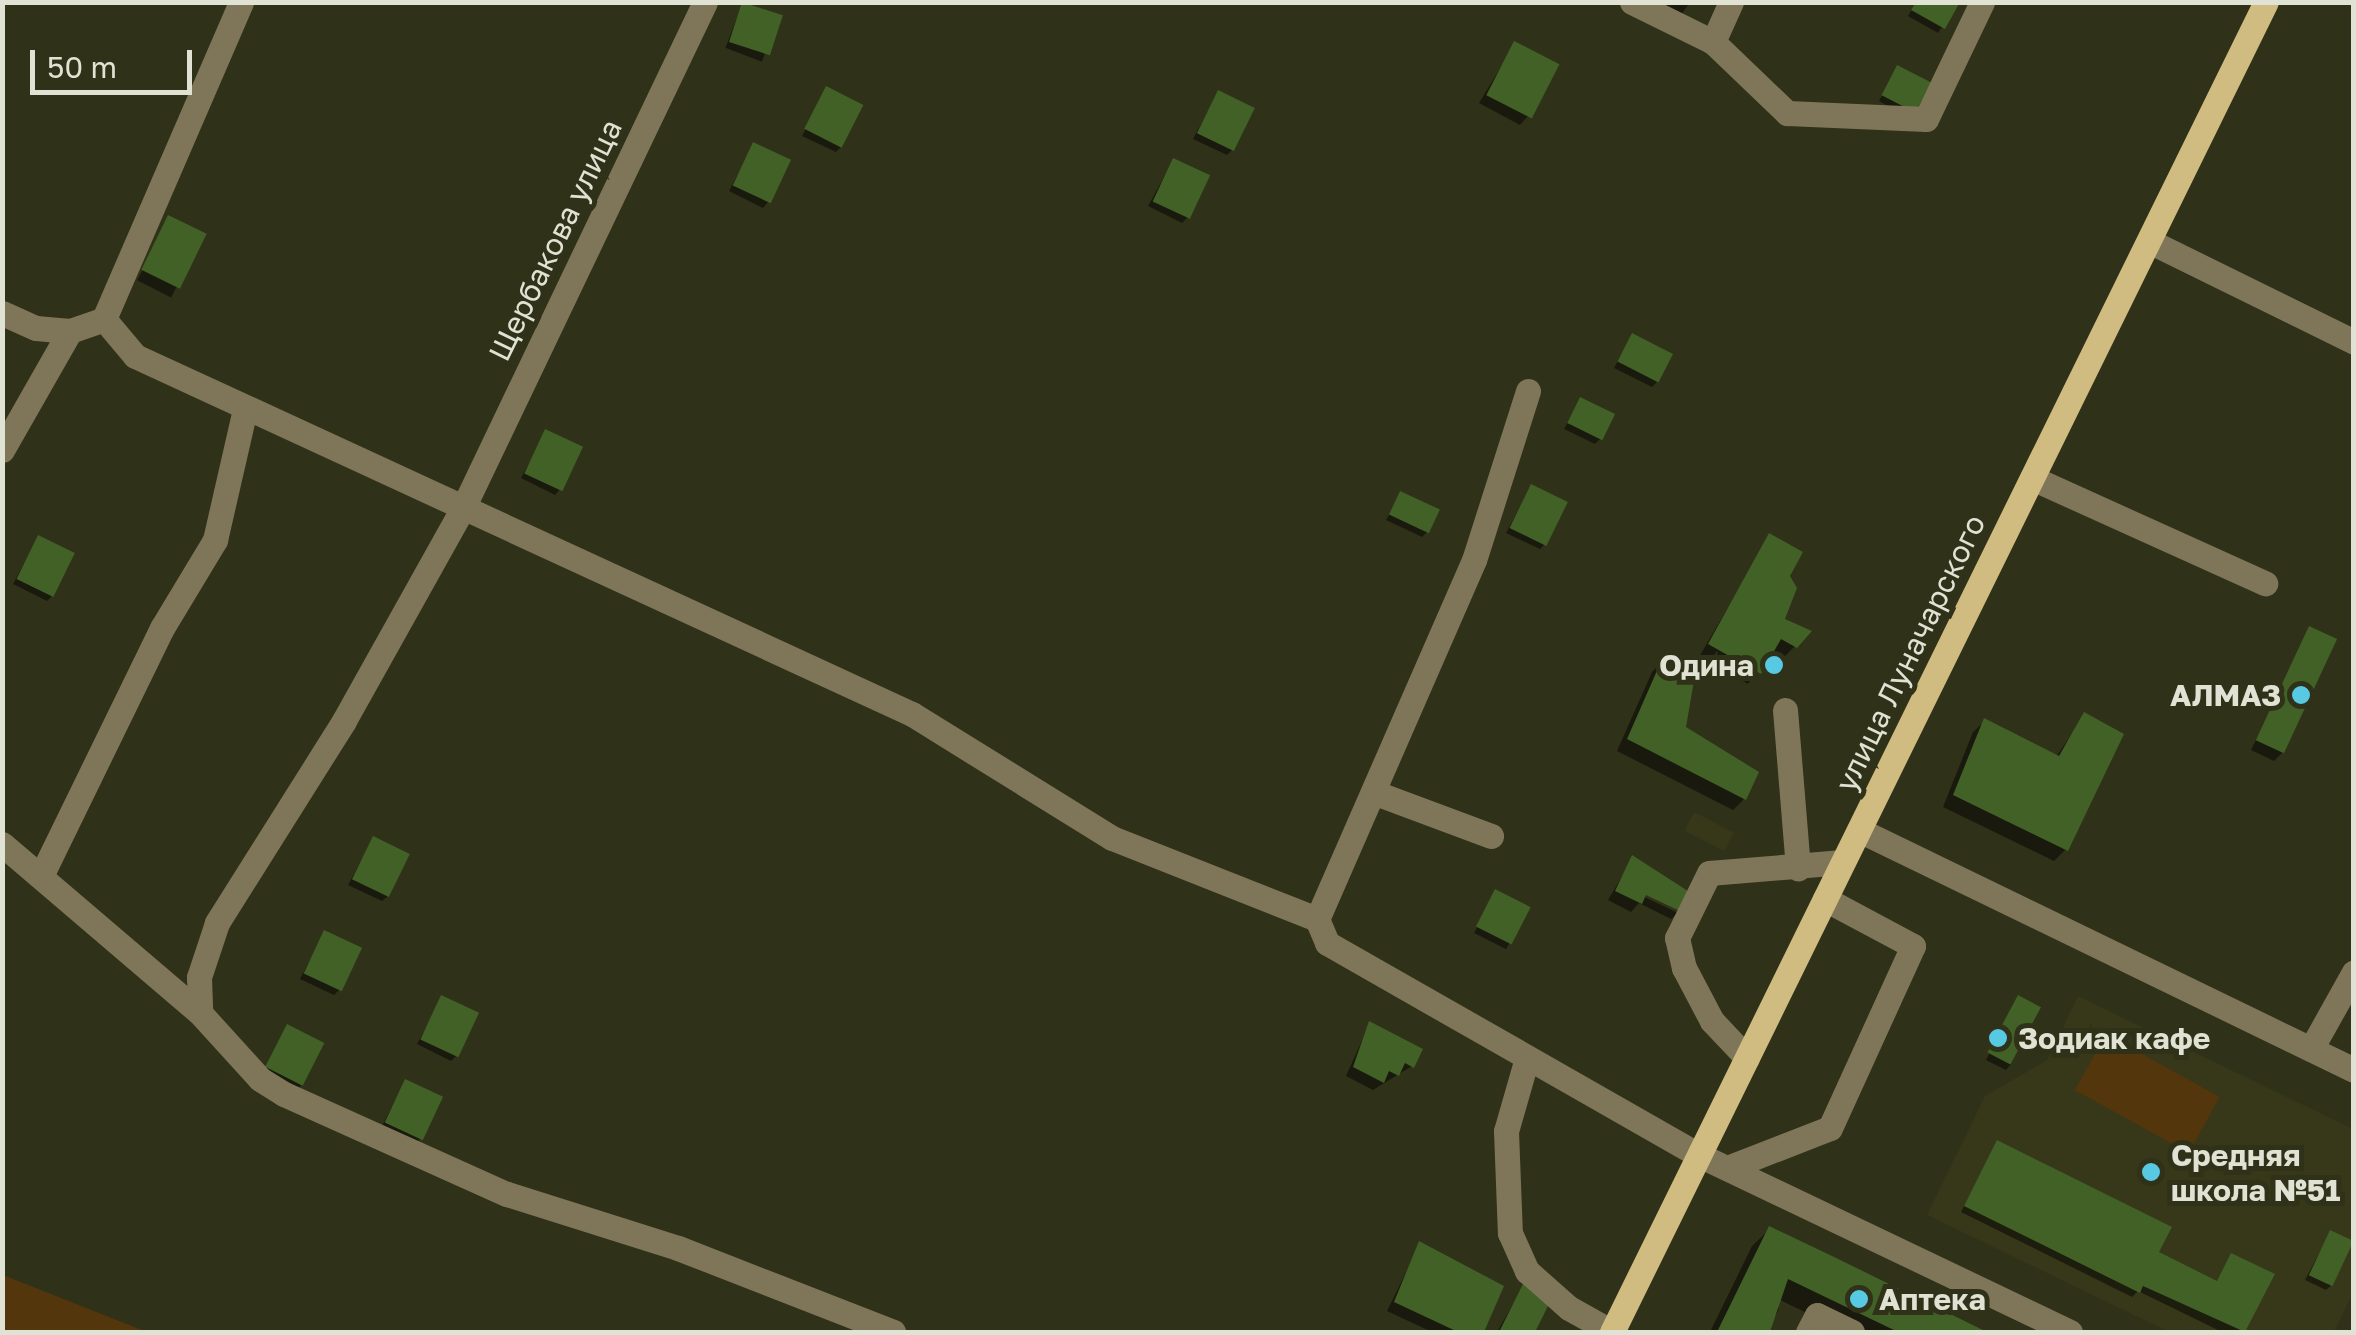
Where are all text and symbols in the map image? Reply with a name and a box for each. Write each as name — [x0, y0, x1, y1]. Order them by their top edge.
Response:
scale bar — [35, 30, 198, 92]
text: 50 m — [47, 49, 117, 85]
street label: Щербакова улица — [481, 113, 629, 367]
street label: улица Луначарского — [1827, 509, 1993, 797]
place label: Одина — [1659, 647, 1754, 683]
marker: Одина — [1763, 654, 1785, 676]
place label: АЛМАЗ — [2170, 677, 2281, 713]
marker: АЛМАЗ — [2290, 684, 2312, 706]
place label: Зодиак кафе — [2018, 1020, 2211, 1056]
marker: Зодиак кафе — [1987, 1027, 2009, 1049]
place label: Средняя школа №51 — [2171, 1137, 2341, 1208]
marker: Средняя школа №51 — [2140, 1161, 2162, 1183]
place label: Аптека — [1879, 1281, 1986, 1317]
marker: Аптека — [1848, 1288, 1870, 1310]

